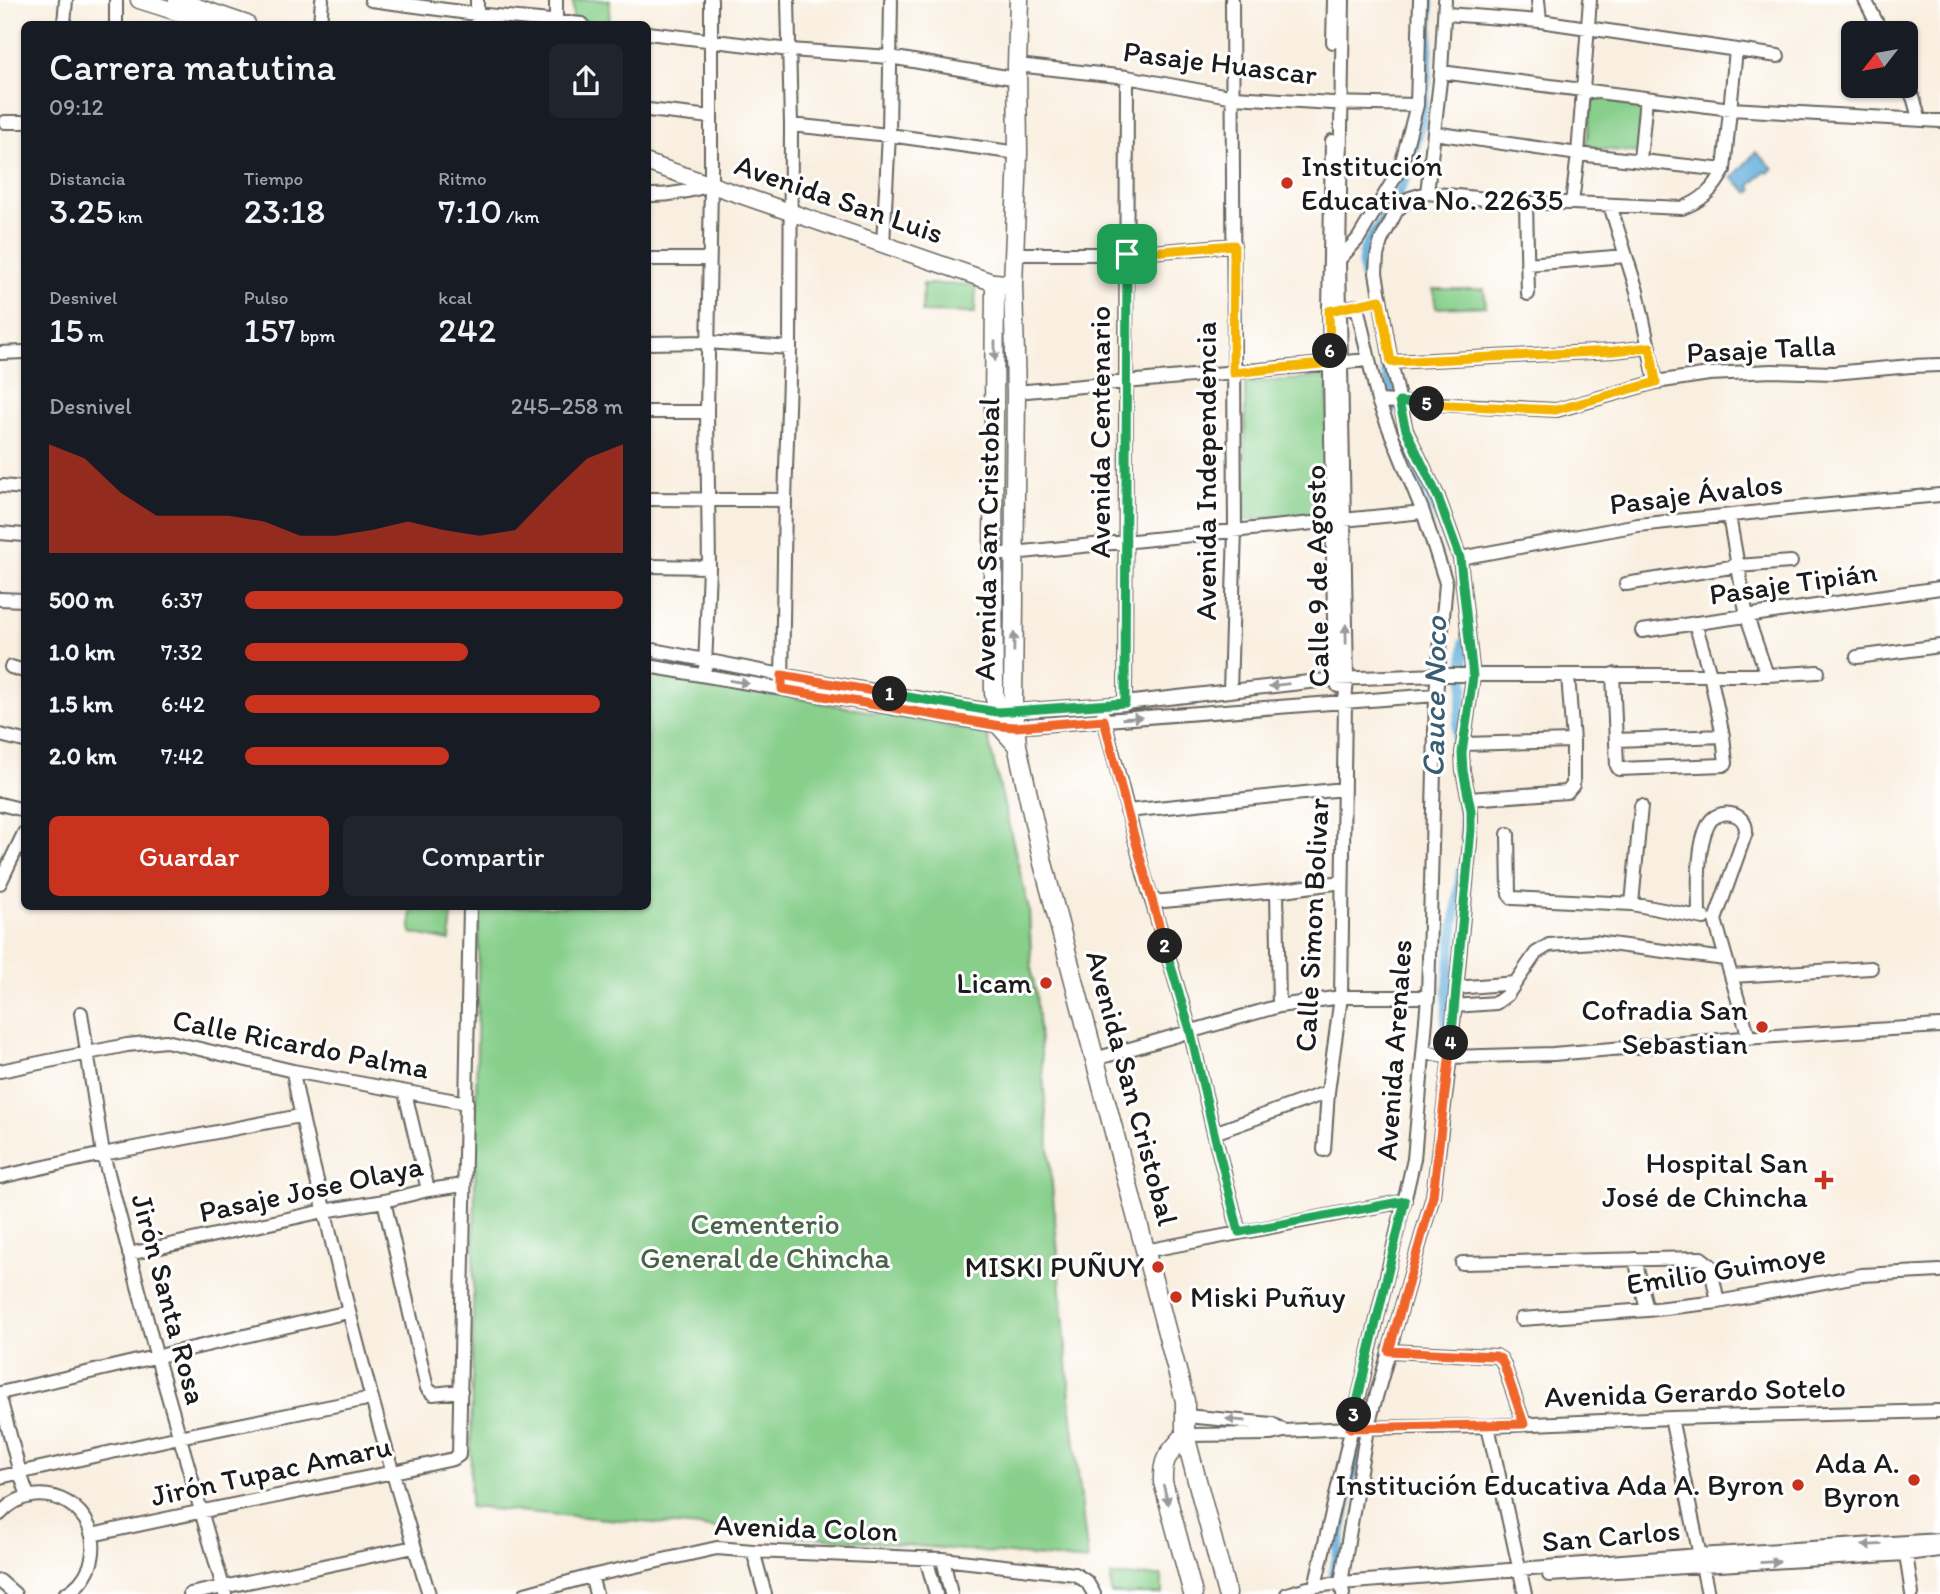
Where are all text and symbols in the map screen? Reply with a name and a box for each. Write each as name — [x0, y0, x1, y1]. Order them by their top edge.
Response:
north arrow — [1841, 21, 1918, 98]
map controls — [1841, 21, 1918, 98]
street label: Pasaje Huascar — [1121, 32, 1320, 93]
text: Carrera matutina — [49, 44, 336, 90]
button: share — [549, 44, 623, 118]
text: 09:12 — [49, 93, 104, 121]
street label: Avenida San Luis — [730, 146, 948, 252]
place label: Institución Educativa No. 22635 — [1301, 147, 1563, 218]
text: Distancia — [49, 167, 126, 190]
text: Tiempo — [244, 167, 303, 190]
text: Ritmo — [438, 167, 487, 190]
marker: Institución Educativa No. 22635 — [1279, 175, 1295, 191]
text: 3.25 — [49, 190, 113, 232]
text: 23:18 — [244, 190, 325, 232]
text: 7:10 — [438, 190, 502, 232]
text: km — [113, 205, 143, 228]
text: /km — [502, 205, 539, 228]
pin — [1097, 224, 1157, 284]
icon: arrive — [1108, 235, 1146, 273]
text: Desnivel — [49, 286, 117, 309]
text: Pulso — [244, 286, 289, 309]
text: kcal — [438, 286, 472, 309]
street label: Avenida Centenario — [1081, 306, 1118, 558]
text: 15 — [49, 309, 84, 351]
text: 157 — [244, 309, 296, 351]
text: 242 — [438, 309, 496, 351]
street label: Avenida Independencia — [1187, 321, 1224, 620]
text: m — [84, 324, 104, 347]
text: bpm — [296, 324, 335, 347]
street label: Pasaje Talla — [1685, 326, 1837, 371]
pin: 6 — [1312, 334, 1348, 368]
text: 6 — [1324, 339, 1335, 362]
one-way arrow — [989, 340, 1001, 362]
pin: 5 — [1410, 386, 1444, 422]
text: Desnivel — [49, 392, 132, 420]
text: 245–258 m — [511, 392, 623, 420]
text: 5 — [1422, 392, 1431, 415]
street label: Avenida San Cristobal — [966, 396, 1007, 681]
street label: Calle 9 de Agosto — [1296, 464, 1337, 688]
street label: Pasaje Ávalos — [1607, 465, 1785, 522]
street label: Pasaje Tipián — [1707, 552, 1879, 613]
text: 500 m — [49, 586, 114, 614]
text: 6:37 — [161, 586, 203, 614]
water label: Cauce Noco — [1414, 614, 1454, 778]
one-way arrow — [1340, 623, 1351, 645]
one-way arrow — [1008, 631, 1020, 653]
text: 1.0 km — [49, 638, 115, 666]
text: 7:32 — [161, 638, 203, 666]
pin: 1 — [872, 676, 908, 712]
one-way arrow — [728, 677, 750, 688]
one-way arrow — [1268, 680, 1290, 691]
text: 1 — [885, 682, 894, 705]
text: 1.5 km — [49, 690, 113, 718]
text: 6:42 — [161, 690, 205, 718]
one-way arrow — [1122, 712, 1144, 723]
text: 2.0 km — [49, 742, 117, 770]
text: 7:42 — [161, 742, 204, 770]
street label: Calle Simon Bolivar — [1286, 797, 1337, 1053]
button: Guardar — [49, 816, 329, 896]
button: Compartir — [343, 816, 623, 896]
pin: 2 — [1148, 928, 1182, 964]
text: 2 — [1160, 934, 1170, 957]
street label: Avenida Arenales — [1367, 938, 1420, 1162]
street label: Avenida San Cristobal — [1078, 946, 1187, 1230]
place label: Licam — [956, 964, 1032, 1001]
marker: Licam — [1038, 975, 1054, 991]
place label: Cofradia San Sebastian — [1581, 991, 1748, 1062]
street label: Calle Ricardo Palma — [170, 1000, 433, 1087]
marker: Cofradia San Sebastian — [1754, 1019, 1770, 1035]
pin: 4 — [1434, 1026, 1468, 1060]
text: 4 — [1445, 1031, 1456, 1054]
place label: Hospital San José de Chincha — [1602, 1144, 1808, 1215]
street label: Pasaje Jose Olaya — [196, 1147, 427, 1230]
marker: Hospital San José de Chincha — [1814, 1170, 1834, 1190]
street label: Jirón Santa Rosa — [124, 1189, 215, 1408]
park label: Cementerio General de Chincha — [640, 1205, 890, 1276]
street label: Emilio Guimoye — [1624, 1234, 1828, 1303]
place label: MISKI PUÑUY — [964, 1248, 1144, 1285]
marker: MISKI PUÑUY — [1150, 1259, 1166, 1275]
place label: Miski Puñuy — [1190, 1278, 1346, 1315]
marker: Miski Puñuy — [1168, 1289, 1184, 1305]
street label: Avenida Gerardo Sotelo — [1543, 1368, 1846, 1415]
pin: 3 — [1336, 1398, 1372, 1432]
text: 3 — [1348, 1403, 1359, 1426]
one-way arrow — [1224, 1415, 1246, 1426]
street label: Jirón Tupac Amaru — [147, 1427, 395, 1514]
place label: Ada A. Byron — [1815, 1444, 1900, 1515]
place label: Institución Educativa Ada A. Byron — [1335, 1466, 1784, 1503]
marker: Ada A. Byron — [1906, 1472, 1922, 1488]
marker: Institución Educativa Ada A. Byron — [1790, 1477, 1806, 1493]
one-way arrow — [1161, 1485, 1172, 1507]
street label: Avenida Colon — [714, 1506, 898, 1549]
street label: San Carlos — [1540, 1511, 1682, 1560]
one-way arrow — [1861, 1540, 1883, 1551]
one-way arrow — [1759, 1557, 1781, 1568]

